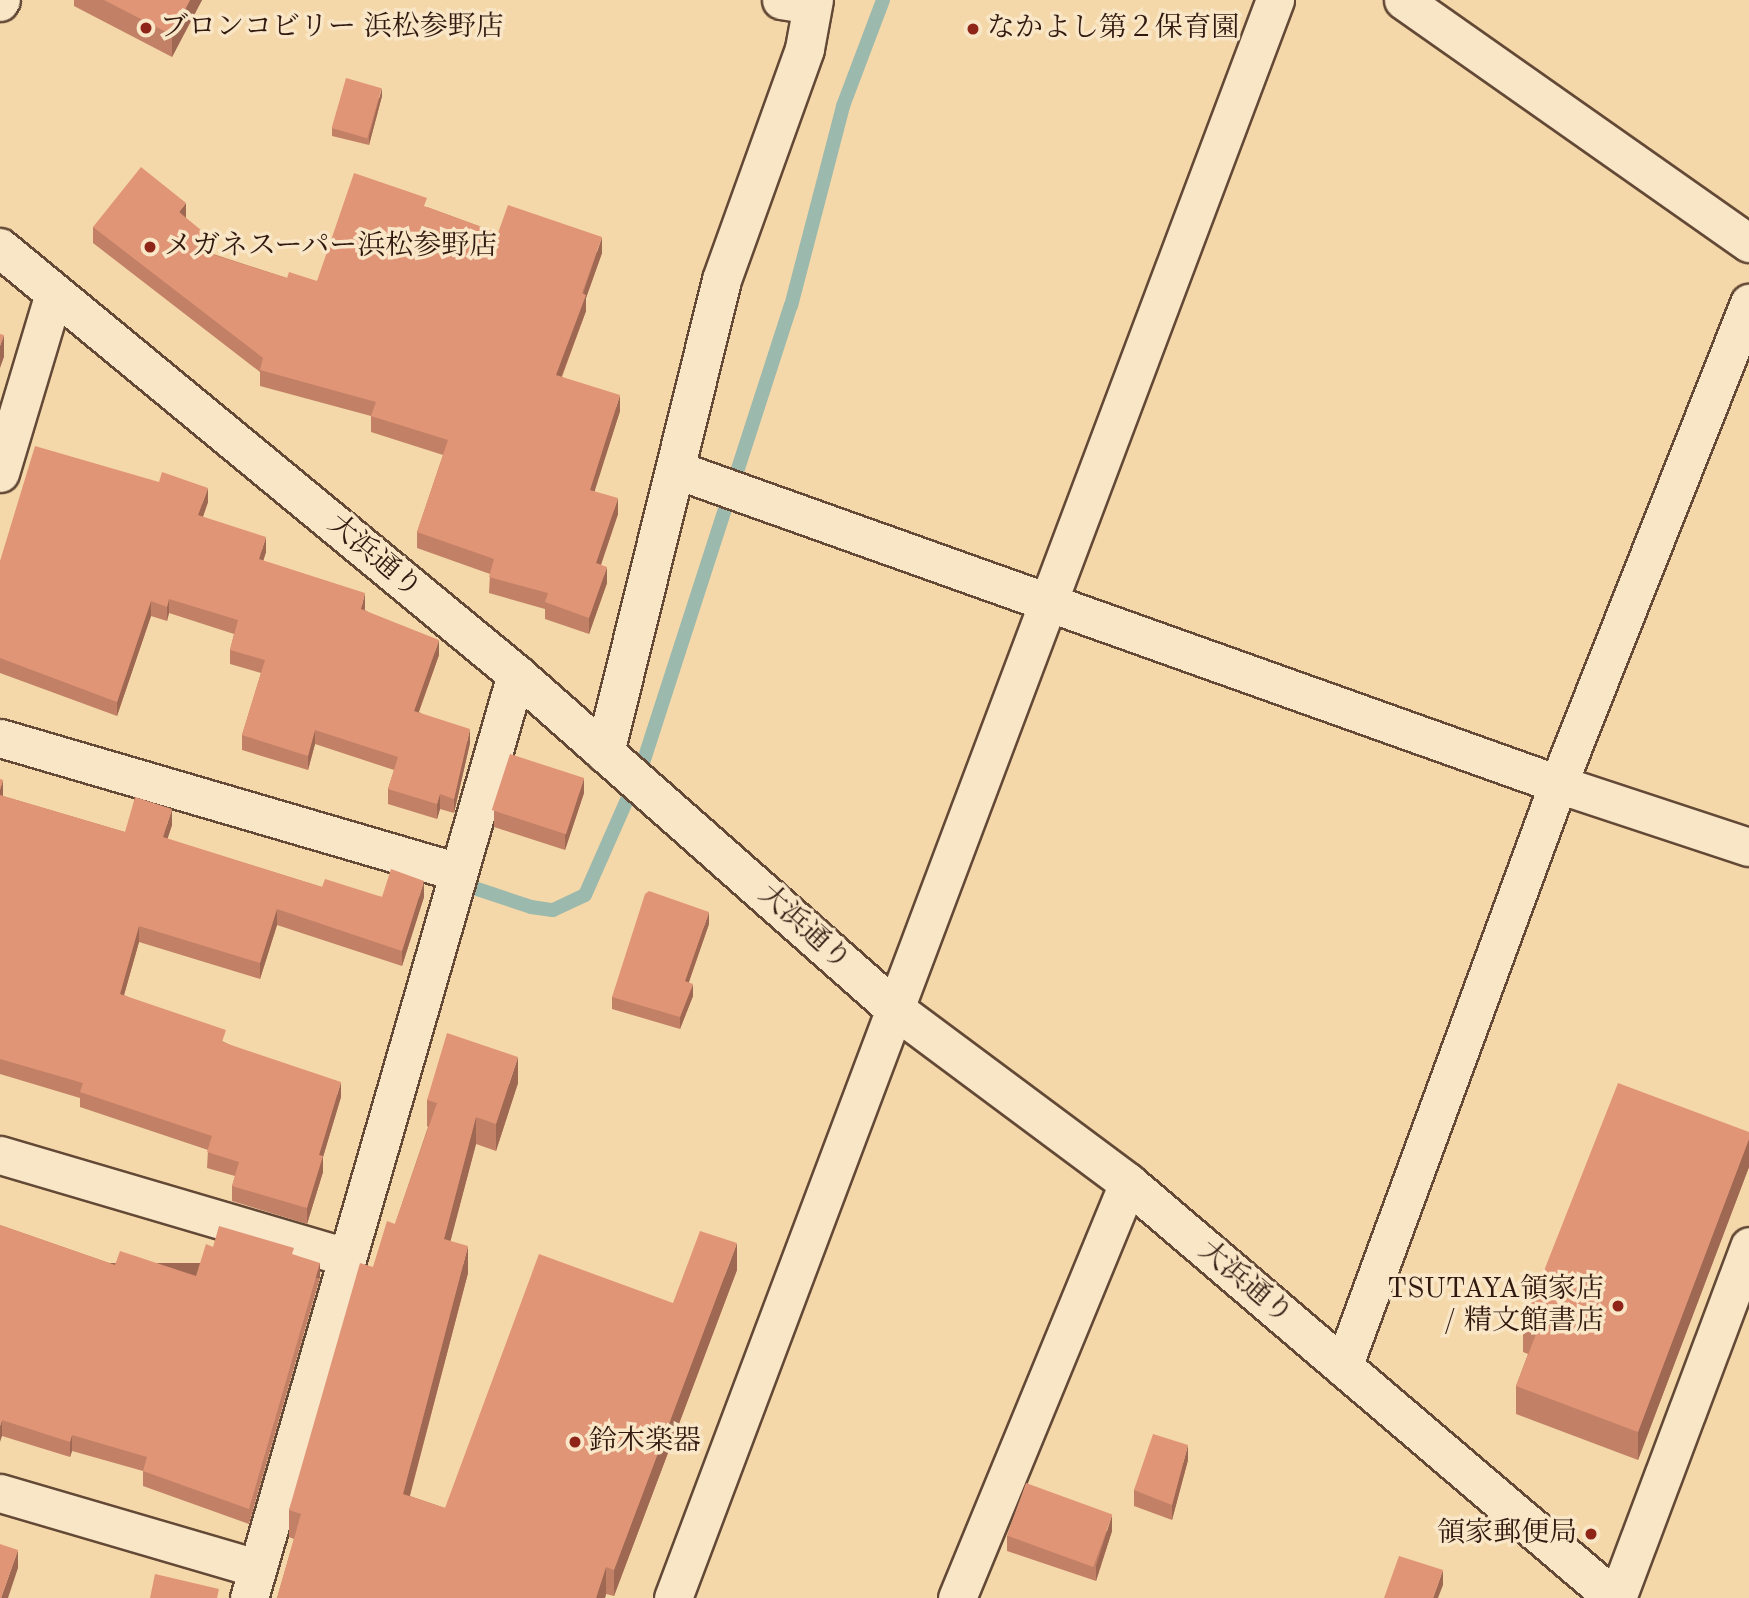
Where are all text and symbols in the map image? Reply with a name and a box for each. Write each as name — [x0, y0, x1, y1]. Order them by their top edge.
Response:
place label: ブロンコビリー 浜松参野店 — [160, 11, 504, 45]
place label: なかよし第２保育園 — [987, 12, 1239, 46]
marker: ブロンコビリー 浜松参野店 — [138, 20, 154, 36]
marker: なかよし第２保育園 — [965, 21, 981, 37]
place label: メガネスーパー浜松参野店 — [164, 230, 499, 264]
marker: メガネスーパー浜松参野店 — [142, 239, 158, 255]
street label: 大浜通り — [320, 508, 428, 606]
street label: 大浜通り — [751, 878, 857, 978]
street label: 大浜通り — [1191, 1234, 1299, 1332]
place label: TSUTAYA領家店 / 精文館書店 — [1387, 1273, 1604, 1339]
marker: TSUTAYA領家店 / 精文館書店 — [1610, 1298, 1626, 1314]
place label: 鈴木楽器 — [589, 1425, 701, 1459]
marker: 鈴木楽器 — [567, 1434, 583, 1450]
place label: 領家郵便局 — [1437, 1517, 1577, 1551]
marker: 領家郵便局 — [1583, 1526, 1599, 1542]

